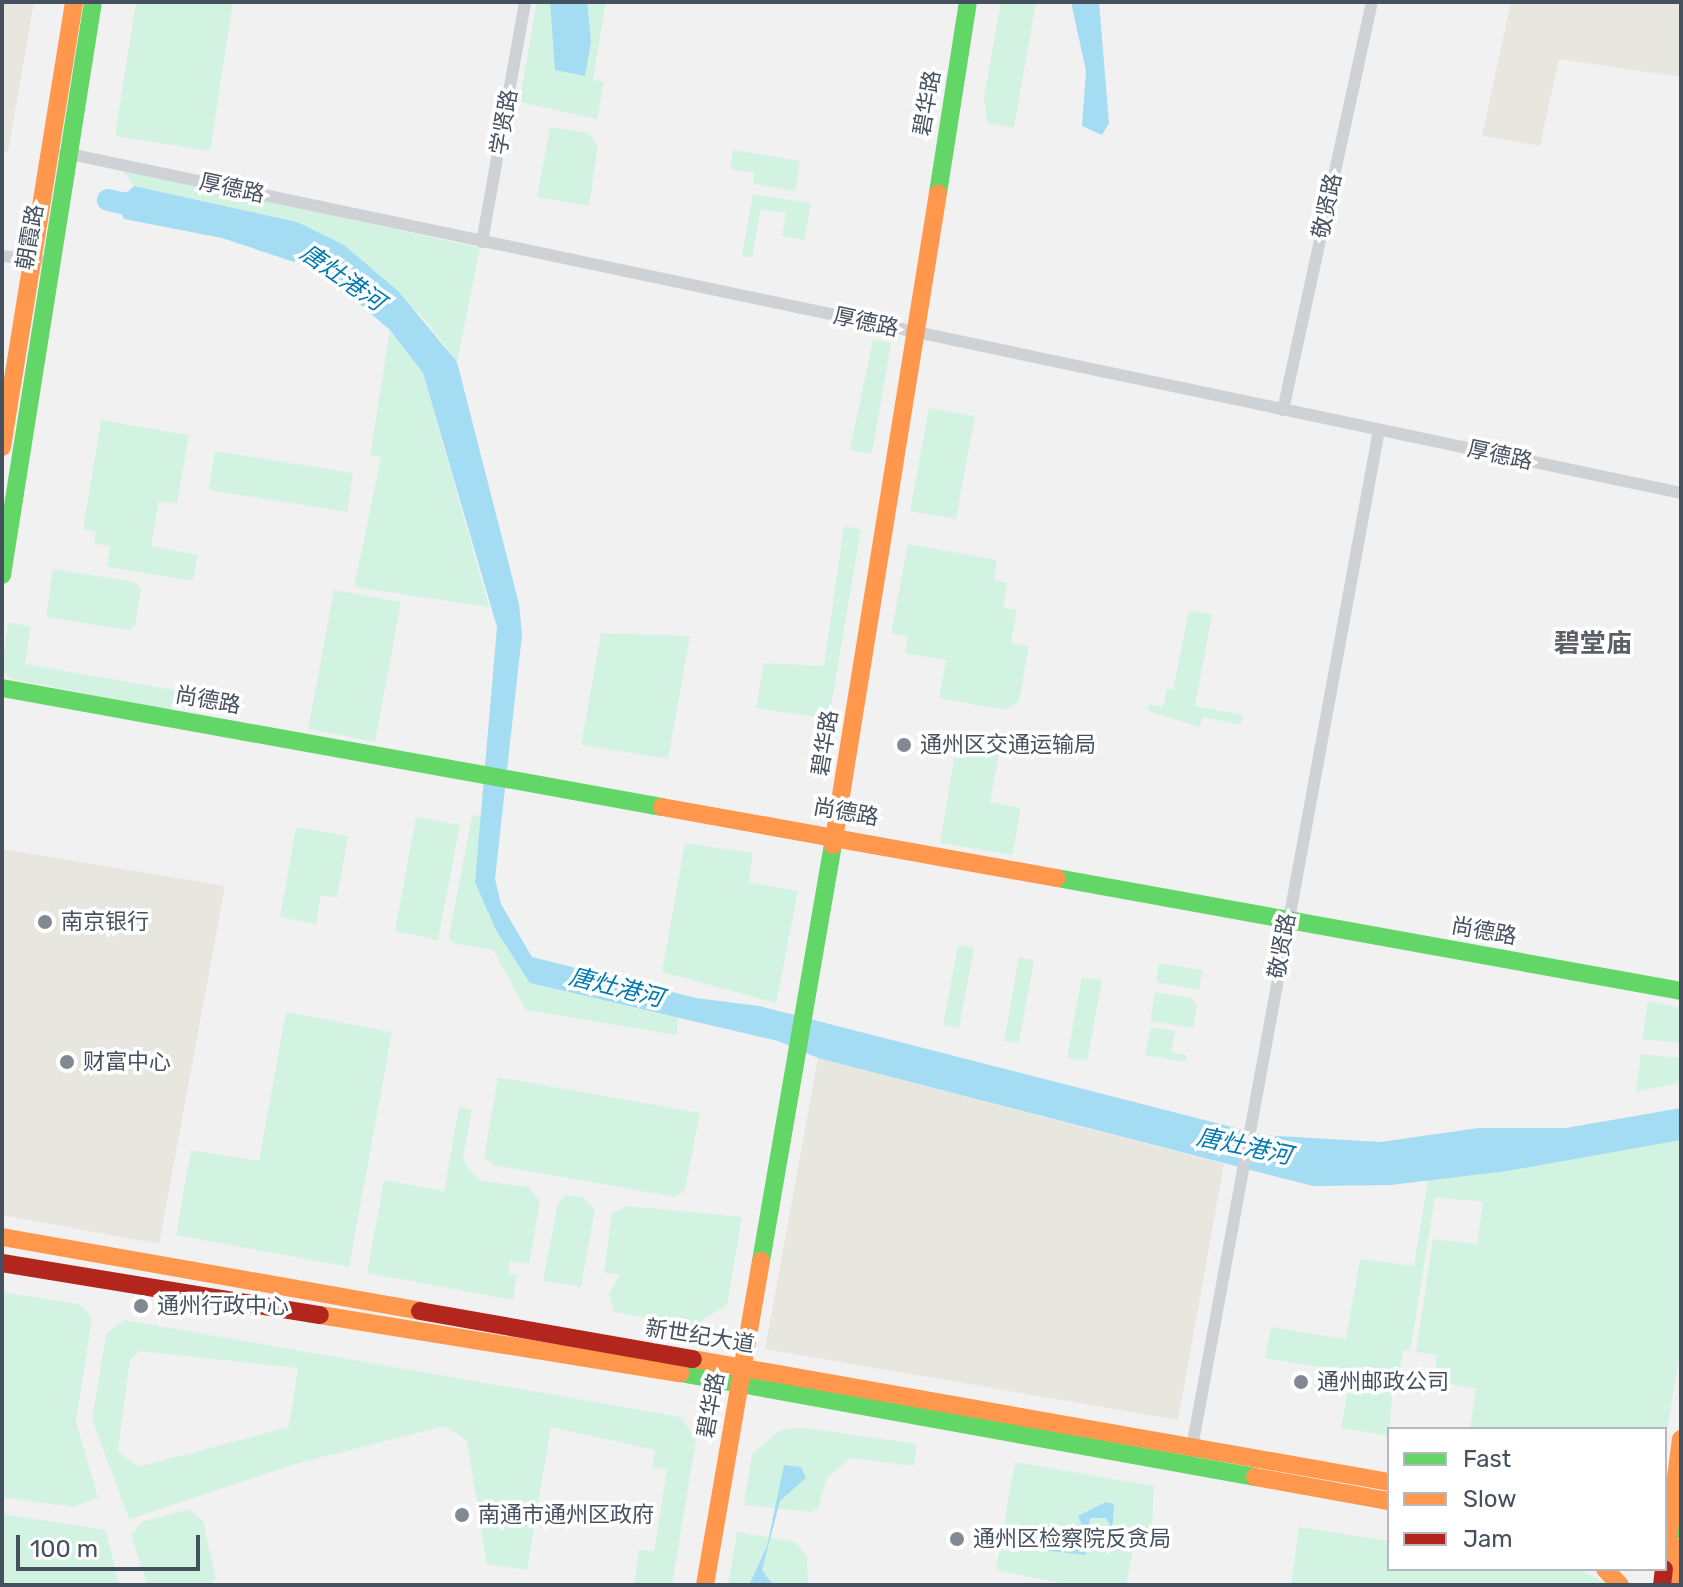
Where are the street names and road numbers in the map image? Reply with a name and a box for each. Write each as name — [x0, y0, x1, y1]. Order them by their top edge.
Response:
street label: 碧华路 — [908, 68, 946, 138]
street label: 学贤路 — [485, 87, 523, 157]
street label: 厚德路 — [197, 168, 267, 208]
street label: 敬贤路 — [1307, 171, 1347, 241]
street label: 朝霞路 — [11, 202, 49, 272]
street label: 厚德路 — [831, 302, 901, 342]
street label: 厚德路 — [1465, 435, 1535, 475]
street label: 尚德路 — [173, 681, 243, 719]
street label: 碧华路 — [807, 708, 843, 778]
street label: 尚德路 — [811, 793, 881, 831]
street label: 敬贤路 — [1263, 911, 1301, 981]
street label: 尚德路 — [1449, 912, 1519, 950]
street label: 新世纪大道 — [644, 1314, 756, 1358]
street label: 碧华路 — [692, 1370, 730, 1440]

